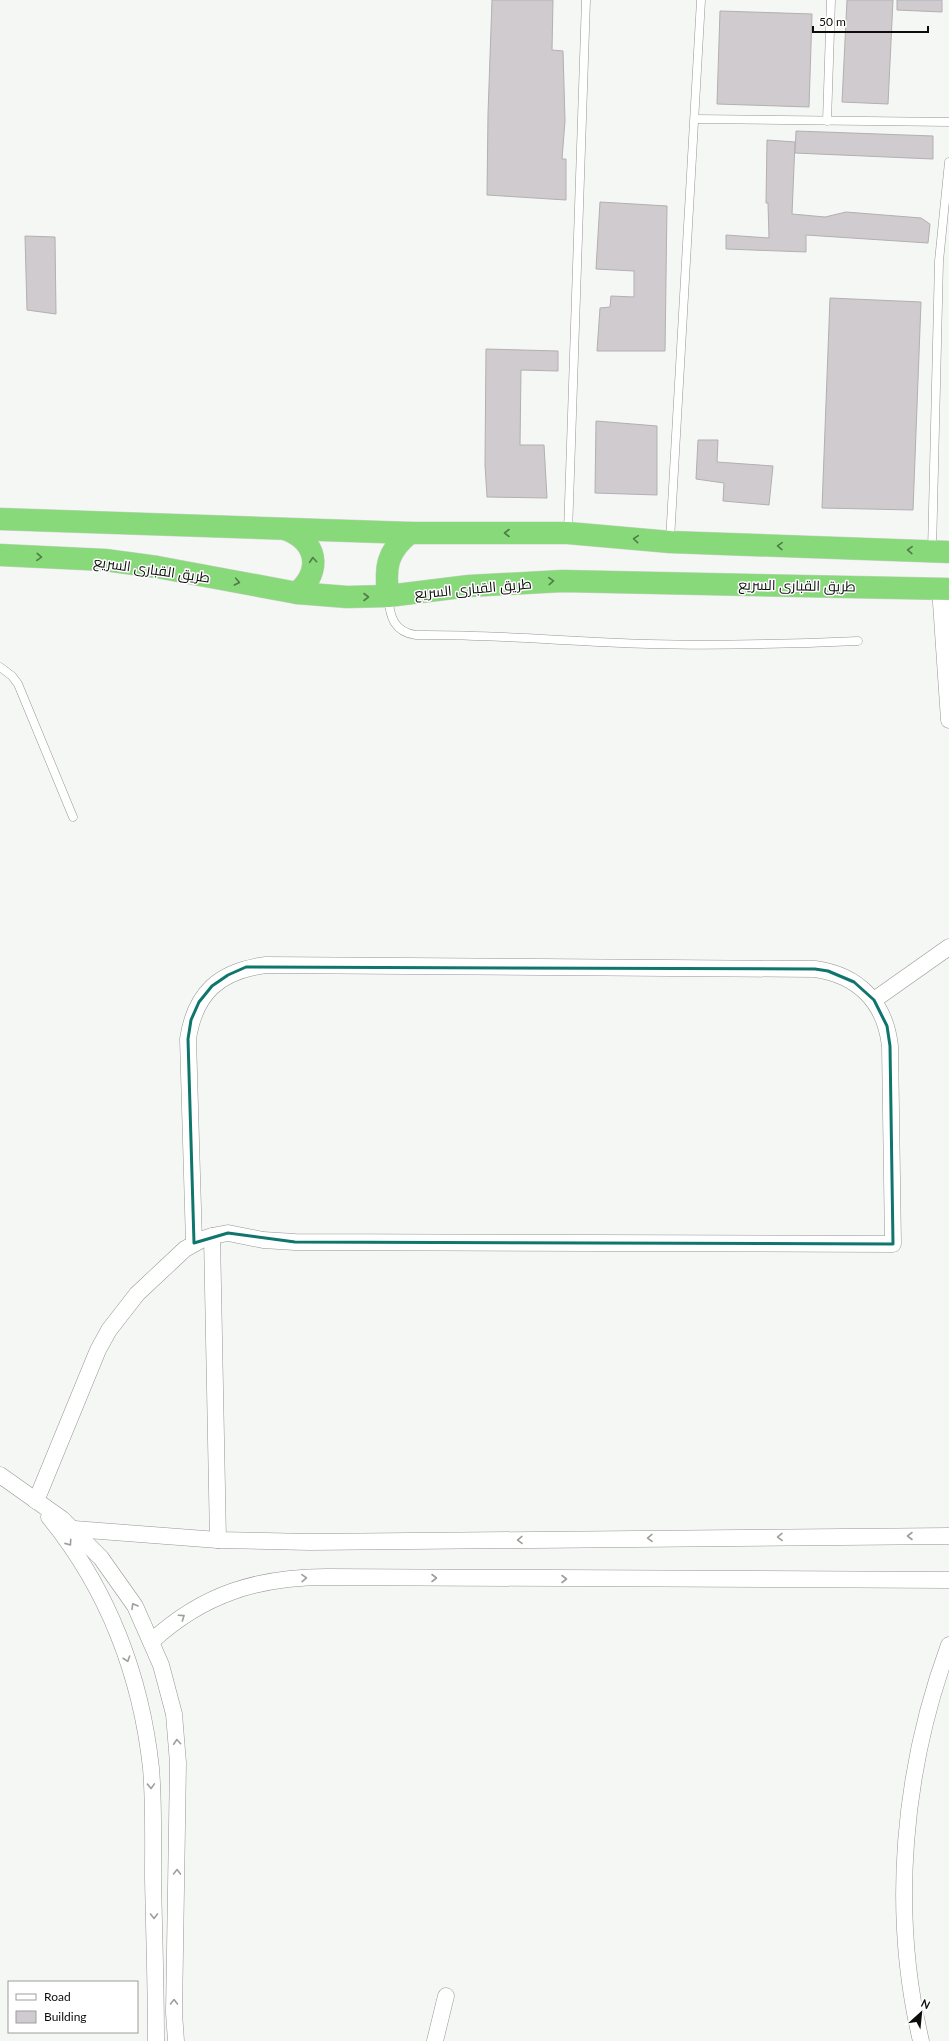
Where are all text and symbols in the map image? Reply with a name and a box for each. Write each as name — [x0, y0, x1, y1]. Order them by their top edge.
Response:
scale bar — [813, 8, 928, 34]
text: 50 m — [819, 14, 846, 29]
one-way arrow — [504, 529, 510, 537]
one-way arrow — [633, 535, 639, 544]
one-way arrow — [777, 541, 783, 550]
one-way arrow — [907, 546, 913, 554]
one-way arrow — [36, 552, 42, 561]
street label: طريق القبارى السريع — [92, 552, 211, 587]
one-way arrow — [308, 557, 317, 563]
street label: طريق القبارى السريع — [414, 574, 532, 603]
street label: طريق القبارى السريع — [738, 575, 856, 596]
one-way arrow — [548, 577, 554, 585]
one-way arrow — [234, 578, 240, 586]
one-way arrow — [363, 593, 369, 601]
one-way arrow — [907, 1532, 913, 1540]
one-way arrow — [777, 1533, 783, 1541]
one-way arrow — [647, 1534, 653, 1543]
one-way arrow — [517, 1536, 523, 1544]
one-way arrow — [64, 1539, 72, 1546]
one-way arrow — [301, 1573, 307, 1582]
one-way arrow — [431, 1574, 437, 1582]
one-way arrow — [561, 1574, 567, 1583]
one-way arrow — [132, 1603, 139, 1610]
one-way arrow — [178, 1615, 185, 1622]
one-way arrow — [123, 1655, 131, 1662]
one-way arrow — [173, 1739, 182, 1745]
one-way arrow — [147, 1783, 156, 1789]
one-way arrow — [172, 1869, 181, 1875]
one-way arrow — [150, 1913, 158, 1919]
legend — [8, 1981, 138, 2033]
text: Road — [44, 1989, 71, 2004]
north arrow — [901, 1993, 941, 2033]
text: N — [919, 1996, 932, 2011]
one-way arrow — [170, 1999, 178, 2005]
text: Building — [44, 2009, 87, 2024]

